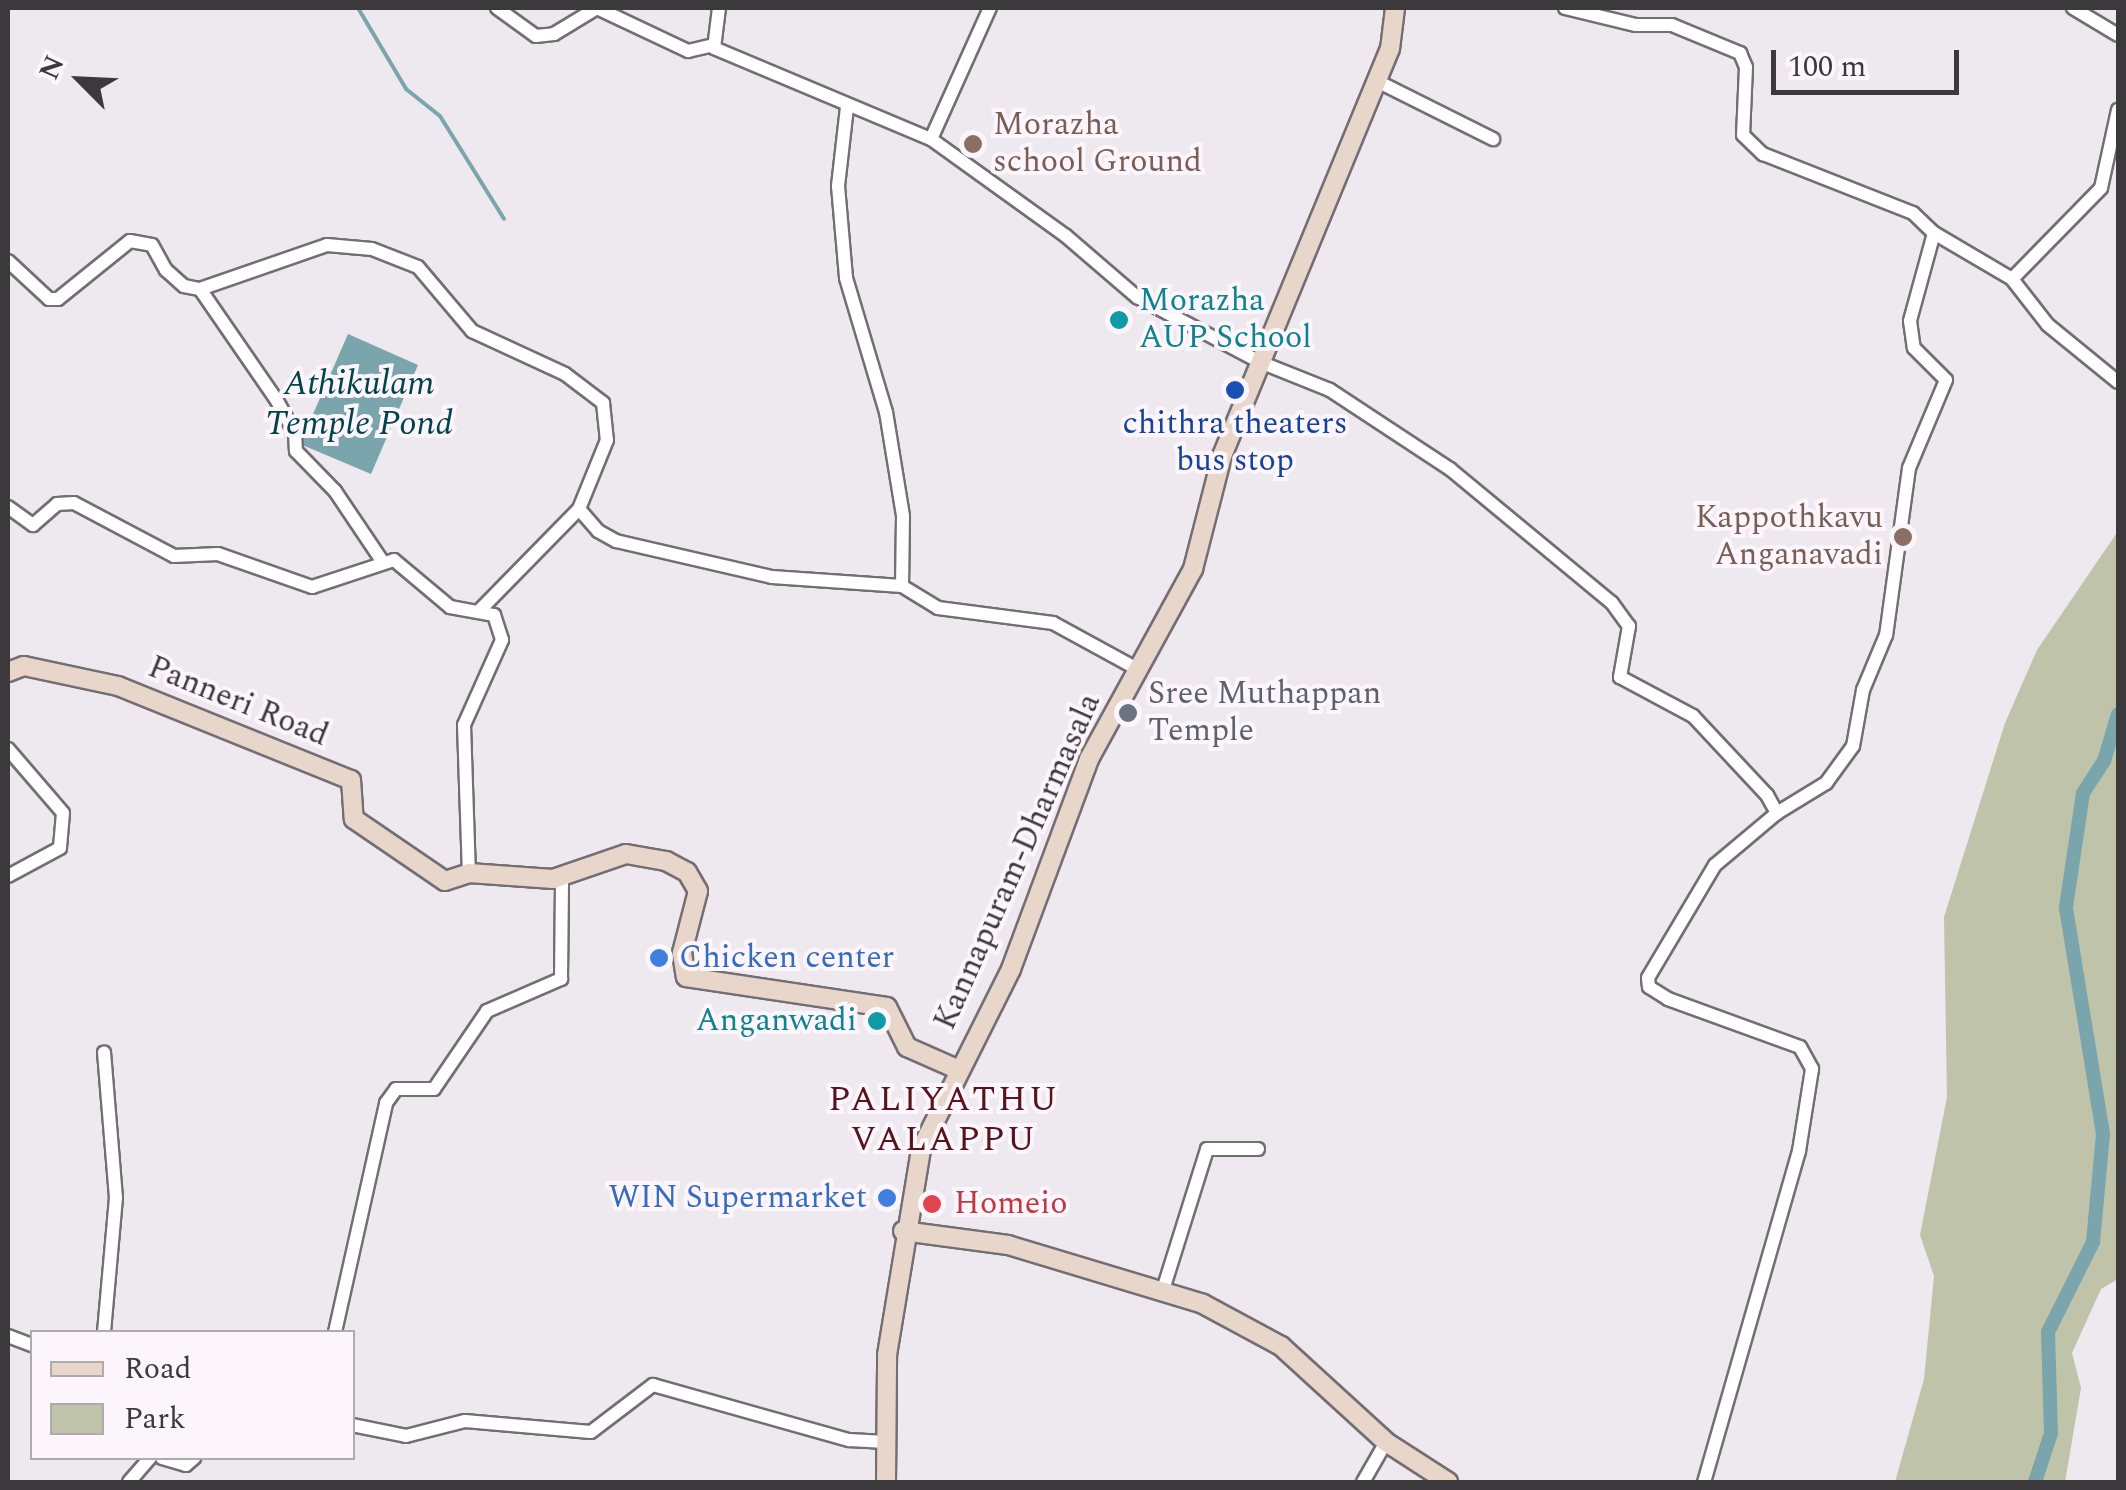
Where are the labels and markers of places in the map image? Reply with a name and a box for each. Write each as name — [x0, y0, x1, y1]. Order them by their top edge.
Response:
place label: Morazha school Ground — [993, 107, 1202, 182]
marker: Morazha school Ground — [962, 133, 984, 155]
place label: Morazha AUP School — [1139, 283, 1312, 358]
marker: Morazha AUP School — [1108, 309, 1130, 331]
marker: chithra theaters bus stop — [1224, 379, 1246, 401]
place label: chithra theaters bus stop — [1122, 406, 1348, 481]
place label: Kappothkavu Anganavadi — [1695, 500, 1883, 575]
marker: Kappothkavu Anganavadi — [1892, 526, 1914, 548]
place label: Sree Muthappan Temple — [1148, 676, 1381, 751]
marker: Sree Muthappan Temple — [1117, 702, 1139, 724]
place label: Chicken center — [679, 939, 894, 977]
marker: Chicken center — [648, 947, 670, 969]
place label: Anganwadi — [696, 1002, 857, 1040]
marker: Anganwadi — [866, 1010, 888, 1032]
place label: WIN Supermarket — [608, 1179, 867, 1217]
place label: Homeio — [954, 1185, 1068, 1223]
marker: WIN Supermarket — [876, 1187, 898, 1209]
marker: Homeio — [919, 1191, 945, 1217]

